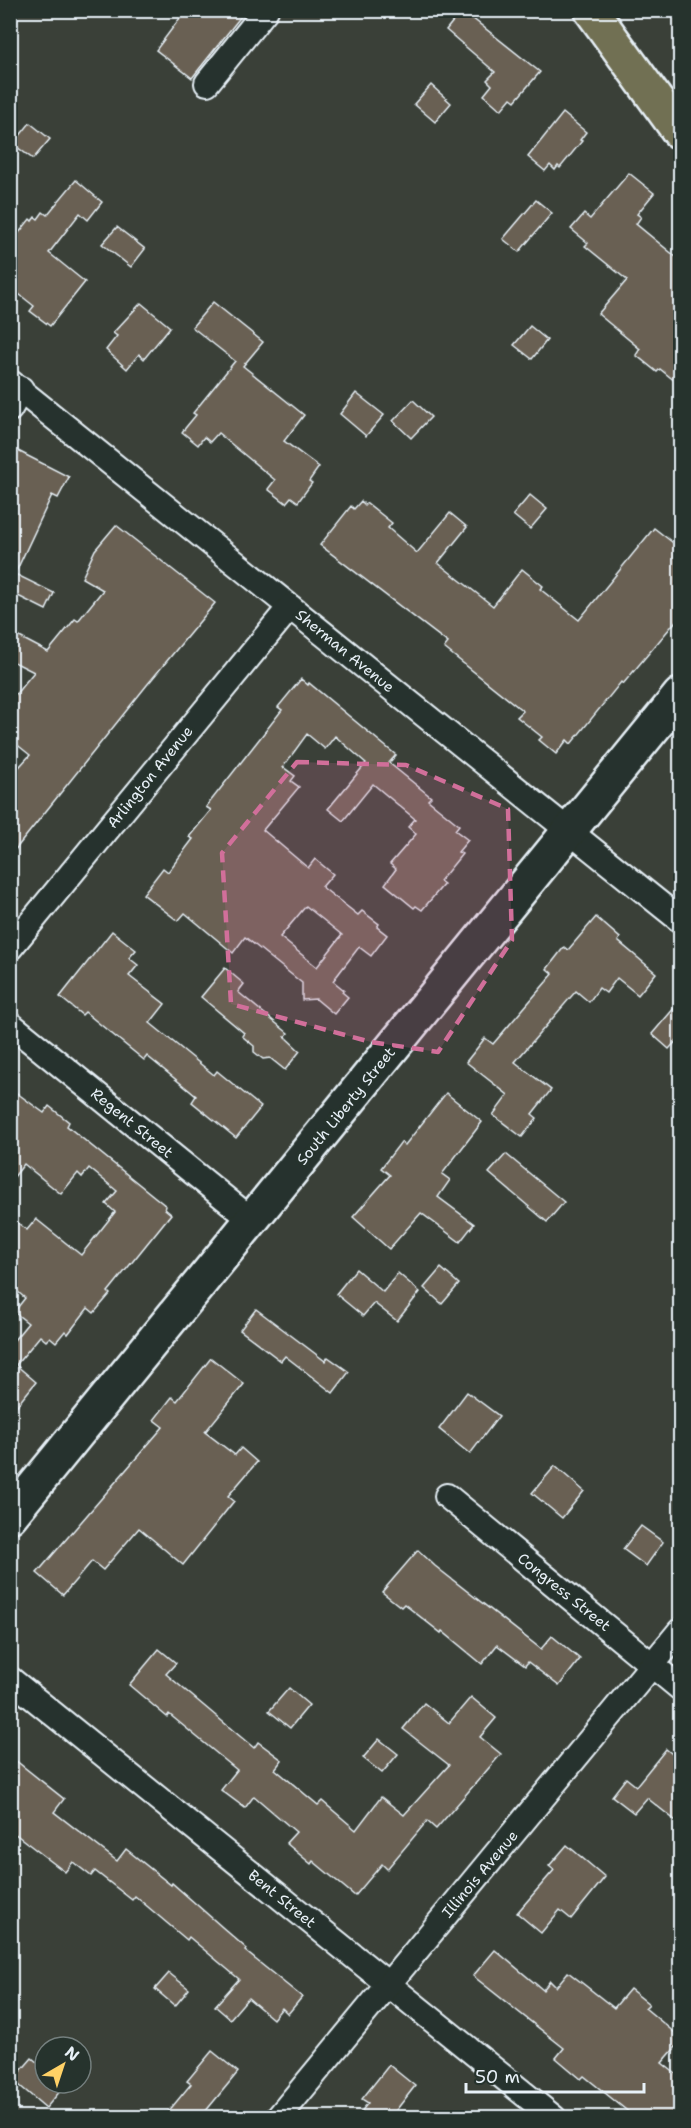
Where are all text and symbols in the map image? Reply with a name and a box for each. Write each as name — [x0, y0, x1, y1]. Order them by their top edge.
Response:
street label: Sherman Avenue — [291, 605, 399, 697]
street label: Arlington Avenue — [102, 722, 198, 832]
street label: South Liberty Street — [292, 1043, 400, 1169]
street label: Regent Street — [87, 1084, 177, 1162]
street label: Congress Street — [513, 1548, 615, 1636]
street label: Illinois Avenue — [437, 1826, 523, 1922]
street label: Bent Street — [244, 1865, 320, 1933]
north arrow — [33, 2035, 93, 2095]
text: N — [61, 2042, 84, 2066]
scale bar — [466, 2056, 644, 2094]
text: 50 m — [475, 2065, 520, 2089]

